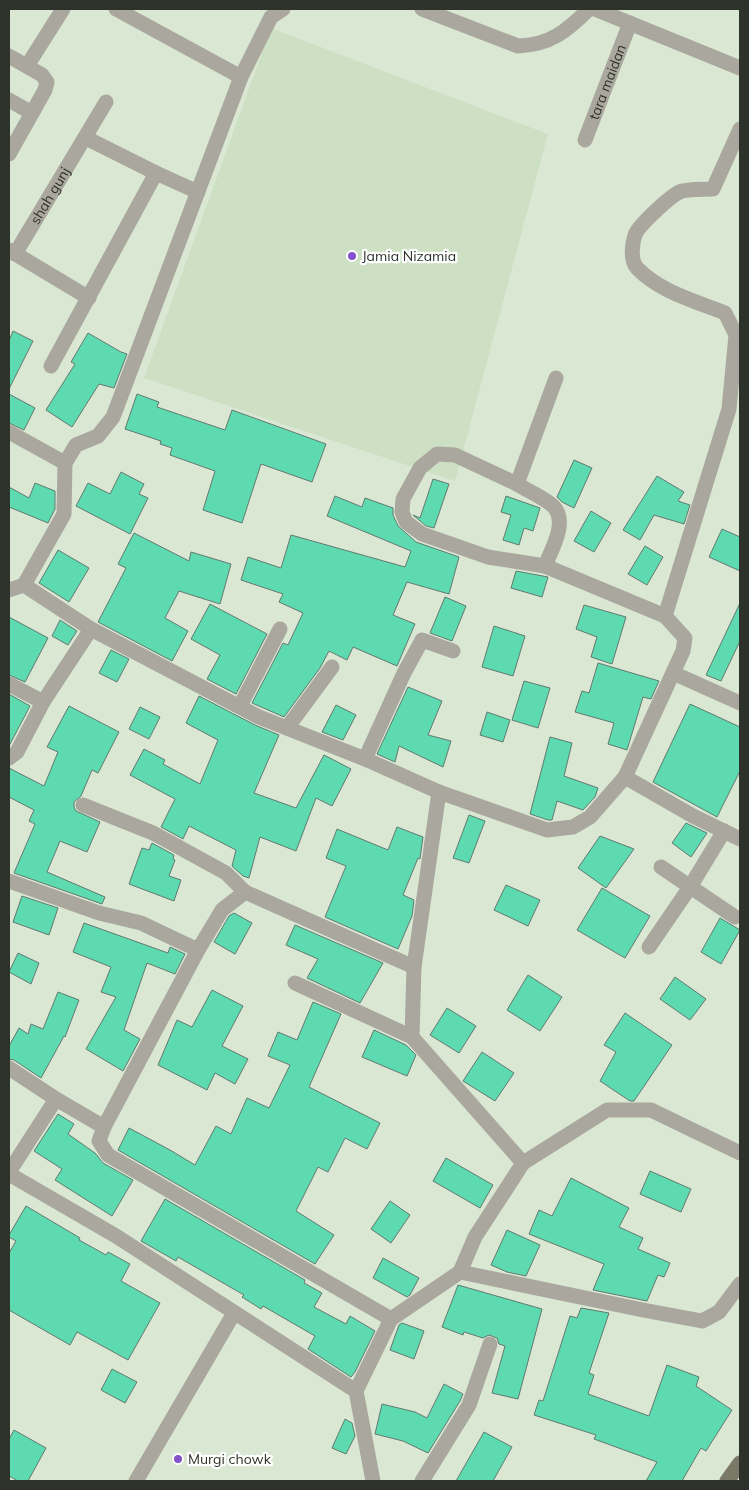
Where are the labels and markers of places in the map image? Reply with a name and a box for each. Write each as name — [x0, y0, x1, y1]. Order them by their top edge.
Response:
place label: Jamia Nizamia — [362, 247, 456, 265]
marker: Jamia Nizamia — [346, 250, 358, 262]
place label: Murgi chowk — [188, 1450, 272, 1468]
marker: Murgi chowk — [172, 1453, 184, 1465]

